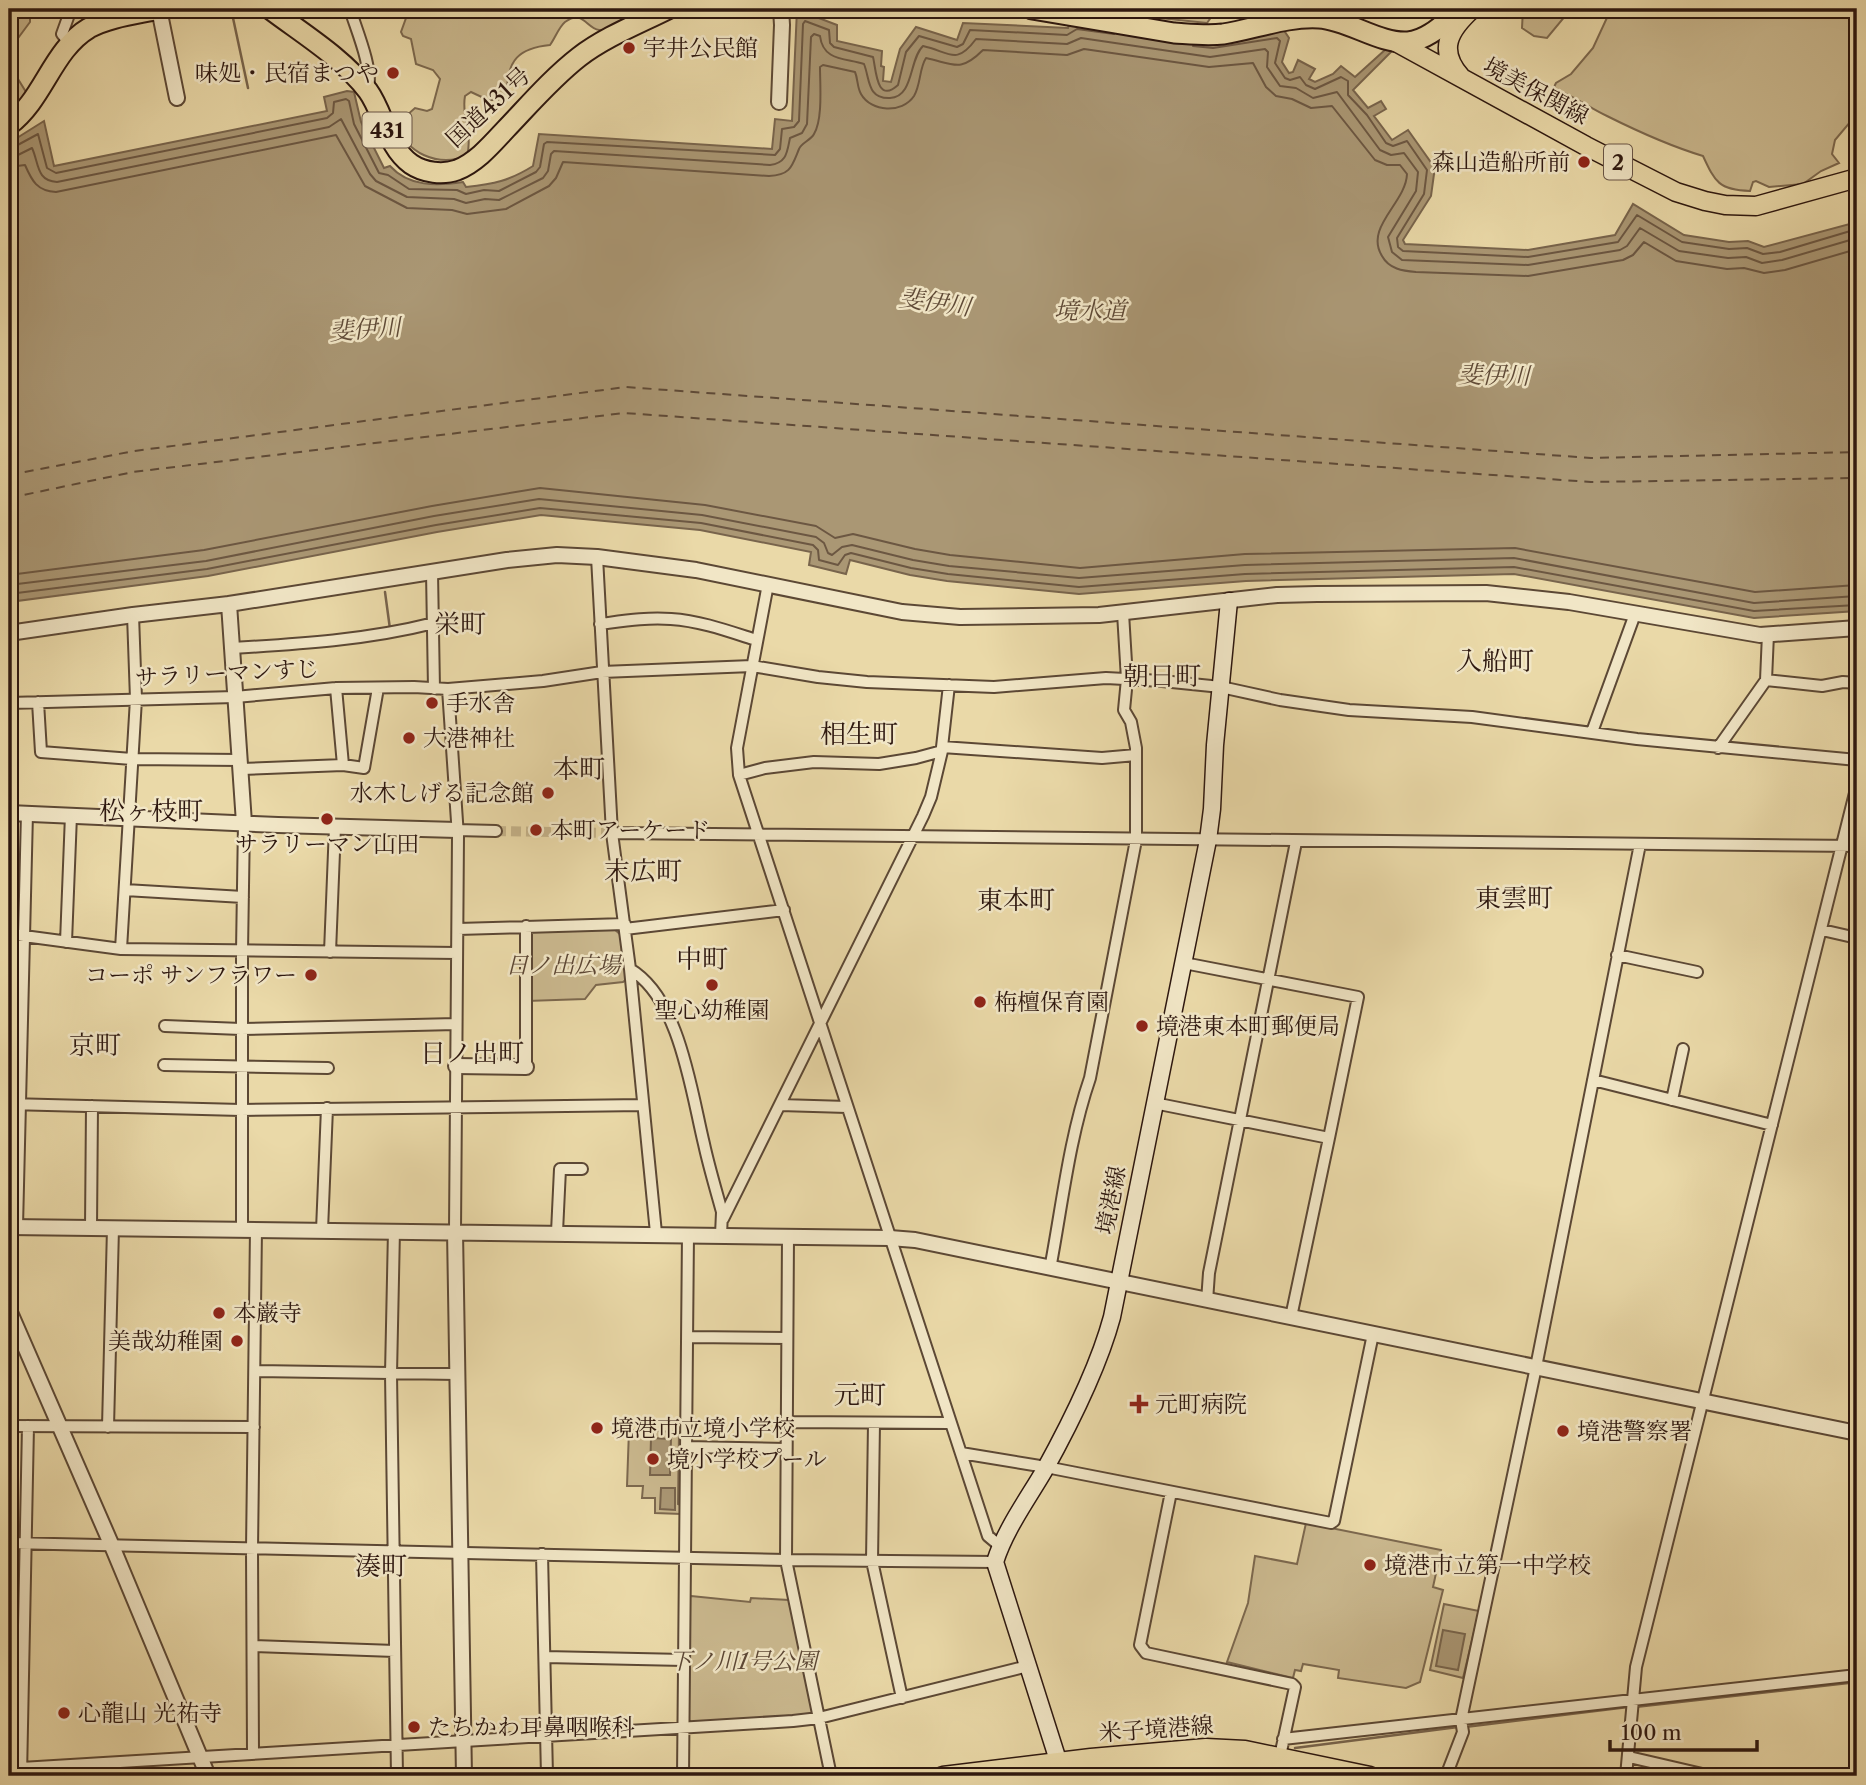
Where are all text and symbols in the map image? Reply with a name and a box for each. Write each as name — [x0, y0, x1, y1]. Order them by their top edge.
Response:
place label: 宇井公民館 — [643, 34, 758, 62]
marker: 宇井公民館 — [621, 40, 637, 56]
street label: 境美保関線 — [1479, 52, 1593, 130]
place label: 味処・民宿まつや — [195, 59, 379, 87]
street label: 国道431号 — [440, 61, 536, 153]
marker: 味処・民宿まつや — [385, 65, 401, 81]
road number: 431 — [362, 113, 412, 148]
road number: 2 — [1604, 144, 1632, 180]
place label: 森山造船所前 — [1432, 148, 1570, 176]
marker: 森山造船所前 — [1576, 154, 1592, 170]
water label: 斐伊川 — [897, 283, 976, 322]
water label: 境水道 — [1054, 296, 1130, 325]
water label: 斐伊川 — [328, 312, 405, 346]
water label: 斐伊川 — [1458, 360, 1533, 390]
district label: 栄町 — [434, 608, 486, 640]
district label: 入船町 — [1456, 645, 1534, 677]
street label: サラリーマンすじ — [134, 654, 320, 692]
district label: 朝日町 — [1123, 660, 1201, 692]
place label: 手水舎 — [446, 689, 515, 717]
marker: 手水舎 — [424, 695, 440, 711]
district label: 相生町 — [820, 718, 898, 750]
place label: 大港神社 — [423, 724, 515, 752]
marker: 大港神社 — [401, 730, 417, 746]
district label: 本町 — [553, 753, 605, 785]
place label: 水木しげる記念館 — [350, 779, 534, 807]
marker: 水木しげる記念館 — [540, 785, 556, 801]
district label: 松ヶ枝町 — [99, 795, 203, 827]
marker: サラリーマン山田 — [319, 811, 335, 827]
place label: 本町アーケード — [550, 816, 710, 844]
marker: 本町アーケード — [528, 822, 544, 838]
place label: サラリーマン山田 — [235, 830, 419, 858]
district label: 末広町 — [604, 855, 682, 887]
district label: 東雲町 — [1475, 882, 1553, 914]
district label: 東本町 — [977, 884, 1055, 916]
district label: 中町 — [676, 943, 728, 975]
park label: 日ノ出広場 — [506, 951, 623, 979]
place label: コーポ サンフラワー — [85, 961, 297, 989]
marker: コーポ サンフラワー — [303, 967, 319, 983]
marker: 聖心幼稚園 — [704, 977, 720, 993]
place label: 栴檀保育園 — [994, 988, 1109, 1016]
marker: 栴檀保育園 — [972, 994, 988, 1010]
place label: 聖心幼稚園 — [655, 996, 770, 1024]
place label: 境港東本町郵便局 — [1156, 1012, 1340, 1040]
marker: 境港東本町郵便局 — [1134, 1018, 1150, 1034]
district label: 京町 — [69, 1029, 121, 1061]
district label: 日ノ出町 — [420, 1037, 524, 1069]
street label: 境港線 — [1091, 1163, 1131, 1237]
place label: 本巌寺 — [233, 1299, 302, 1327]
marker: 本巌寺 — [211, 1305, 227, 1321]
place label: 美哉幼稚園 — [108, 1327, 223, 1355]
marker: 美哉幼稚園 — [229, 1333, 245, 1349]
district label: 元町 — [834, 1379, 886, 1411]
place label: 元町病院 — [1155, 1390, 1247, 1418]
marker: 元町病院 — [1129, 1394, 1149, 1414]
place label: 境港市立境小学校 — [611, 1414, 795, 1442]
place label: 境港警察署 — [1577, 1417, 1692, 1445]
marker: 境港市立境小学校 — [589, 1420, 605, 1436]
marker: 境港警察署 — [1555, 1423, 1571, 1439]
place label: 境小学校プール — [667, 1445, 827, 1473]
marker: 境小学校プール — [645, 1451, 661, 1467]
district label: 湊町 — [355, 1550, 407, 1582]
place label: 境港市立第一中学校 — [1384, 1551, 1591, 1579]
marker: 境港市立第一中学校 — [1362, 1557, 1378, 1573]
park label: 下ノ川1号公園 — [669, 1647, 821, 1675]
place label: 心龍山 光祐寺 — [78, 1699, 222, 1727]
marker: 心龍山 光祐寺 — [56, 1705, 72, 1721]
scale bar — [1610, 1708, 1758, 1752]
street label: 米子境港線 — [1098, 1711, 1214, 1747]
place label: たちかわ耳鼻咽喉科 — [428, 1713, 635, 1741]
marker: たちかわ耳鼻咽喉科 — [406, 1719, 422, 1735]
text: 100 m — [1621, 1720, 1682, 1745]

